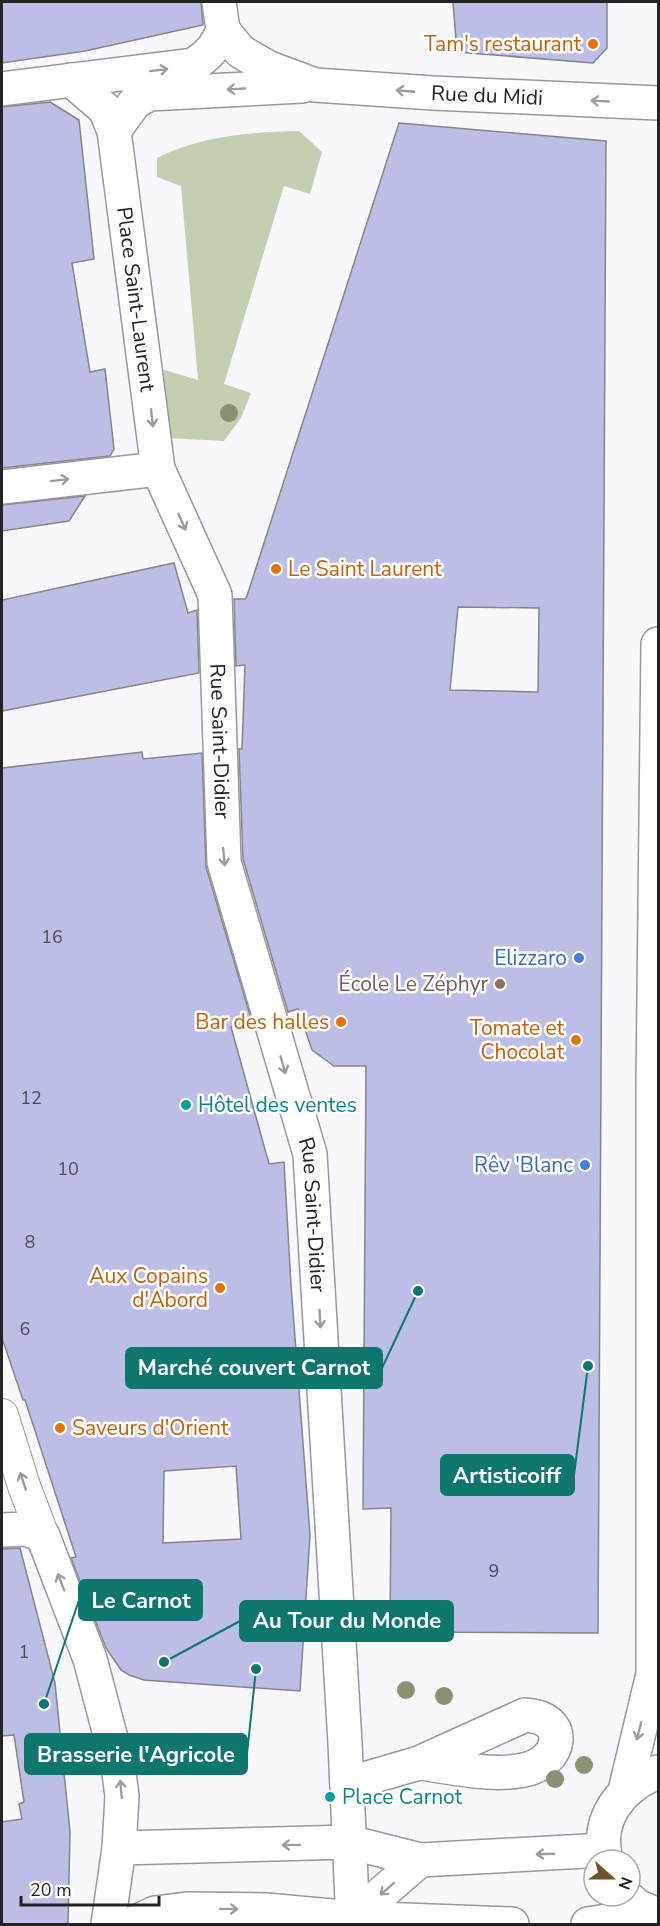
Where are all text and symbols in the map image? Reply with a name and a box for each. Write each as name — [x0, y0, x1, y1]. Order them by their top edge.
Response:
place label: Tam's restaurant — [424, 30, 582, 58]
marker: Tam's restaurant — [586, 37, 600, 51]
one-way arrow — [148, 64, 168, 75]
street label: Rue du Midi — [431, 79, 543, 112]
one-way arrow — [227, 83, 247, 94]
one-way arrow — [396, 85, 416, 96]
one-way arrow — [591, 96, 611, 107]
street label: Place Saint-Laurent — [110, 205, 162, 394]
one-way arrow — [146, 407, 157, 427]
one-way arrow — [49, 475, 69, 486]
one-way arrow — [177, 513, 189, 531]
place label: Le Saint Laurent — [288, 555, 442, 583]
marker: Le Saint Laurent — [269, 562, 283, 576]
street label: Rue Saint-Didier — [203, 663, 237, 820]
one-way arrow — [219, 847, 230, 867]
house number: 16 — [41, 925, 63, 949]
place label: Elizzaro — [494, 944, 567, 972]
marker: Elizzaro — [572, 951, 586, 965]
place label: École Le Zéphyr — [339, 970, 488, 998]
marker: École Le Zéphyr — [493, 977, 507, 991]
place label: Bar des halles — [195, 1008, 329, 1036]
place label: Tomate et Chocolat — [470, 1014, 565, 1066]
marker: Bar des halles — [334, 1015, 348, 1029]
marker: Tomate et Chocolat — [569, 1033, 583, 1047]
one-way arrow — [278, 1055, 289, 1074]
house number: 12 — [20, 1086, 42, 1110]
place label: Hôtel des ventes — [198, 1091, 357, 1119]
marker: Hôtel des ventes — [179, 1098, 193, 1112]
street label: Rue Saint-Didier — [292, 1134, 332, 1294]
place label: Rêv 'Blanc — [474, 1151, 573, 1179]
house number: 10 — [57, 1157, 79, 1181]
marker: Rêv 'Blanc — [578, 1158, 592, 1172]
house number: 8 — [25, 1230, 35, 1254]
place label: Aux Copains d'Abord — [89, 1262, 208, 1314]
marker: Aux Copains d'Abord — [213, 1281, 227, 1295]
one-way arrow — [314, 1308, 325, 1328]
house number: 6 — [20, 1317, 30, 1341]
callout: Marché couvert Carnot — [126, 1348, 382, 1388]
text: Marché couvert Carnot — [138, 1353, 371, 1383]
place label: Saveurs d'Orient — [72, 1414, 229, 1442]
marker: Saveurs d'Orient — [53, 1421, 67, 1435]
callout: Artisticoiff — [441, 1455, 574, 1495]
text: Artisticoiff — [453, 1461, 562, 1491]
one-way arrow — [16, 1472, 27, 1491]
house number: 9 — [489, 1559, 499, 1583]
one-way arrow — [54, 1574, 65, 1592]
callout: Le Carnot — [79, 1580, 202, 1620]
text: Le Carnot — [91, 1586, 191, 1616]
callout: Au Tour du Monde — [240, 1601, 453, 1641]
text: Au Tour du Monde — [253, 1606, 441, 1636]
house number: 1 — [19, 1640, 29, 1664]
one-way arrow — [633, 1722, 645, 1741]
callout: Brasserie l'Agricole — [25, 1734, 247, 1774]
text: Brasserie l'Agricole — [37, 1740, 235, 1770]
one-way arrow — [115, 1780, 126, 1800]
place label: Place Carnot — [342, 1783, 463, 1811]
marker: Place Carnot — [323, 1790, 337, 1804]
one-way arrow — [281, 1839, 301, 1850]
one-way arrow — [536, 1848, 556, 1859]
north arrow — [582, 1848, 642, 1908]
scale bar — [21, 1869, 159, 1907]
text: N — [613, 1873, 637, 1893]
text: 20 m — [30, 1878, 72, 1902]
one-way arrow — [379, 1882, 395, 1895]
one-way arrow — [219, 1904, 239, 1915]

